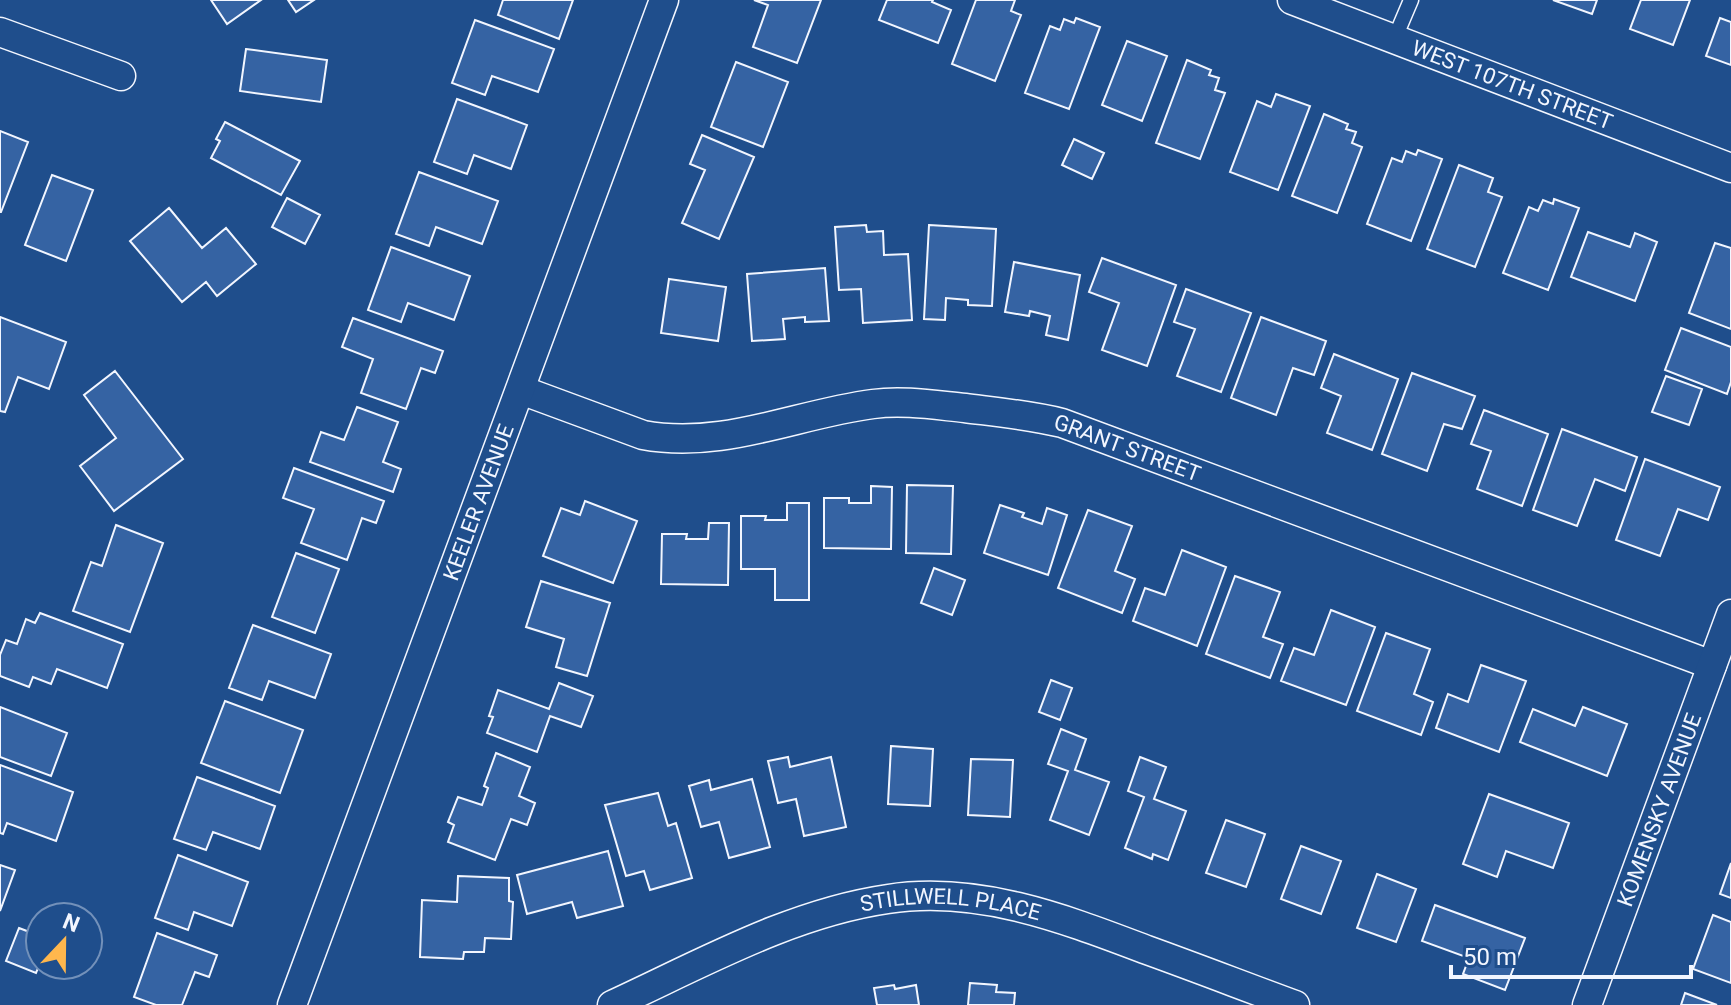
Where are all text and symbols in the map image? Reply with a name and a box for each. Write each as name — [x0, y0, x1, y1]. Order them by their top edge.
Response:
street label: WEST 107TH STREET — [1408, 35, 1616, 135]
street label: GRANT STREET — [1052, 410, 1204, 486]
street label: KEELER AVENUE — [438, 421, 519, 584]
street label: KOMENSKY AVENUE — [1612, 710, 1706, 910]
street label: STILLWELL PLACE — [858, 884, 1044, 925]
north arrow — [24, 901, 104, 981]
text: N — [59, 908, 83, 937]
scale bar — [1451, 929, 1691, 979]
text: 50 m — [1463, 943, 1517, 971]

